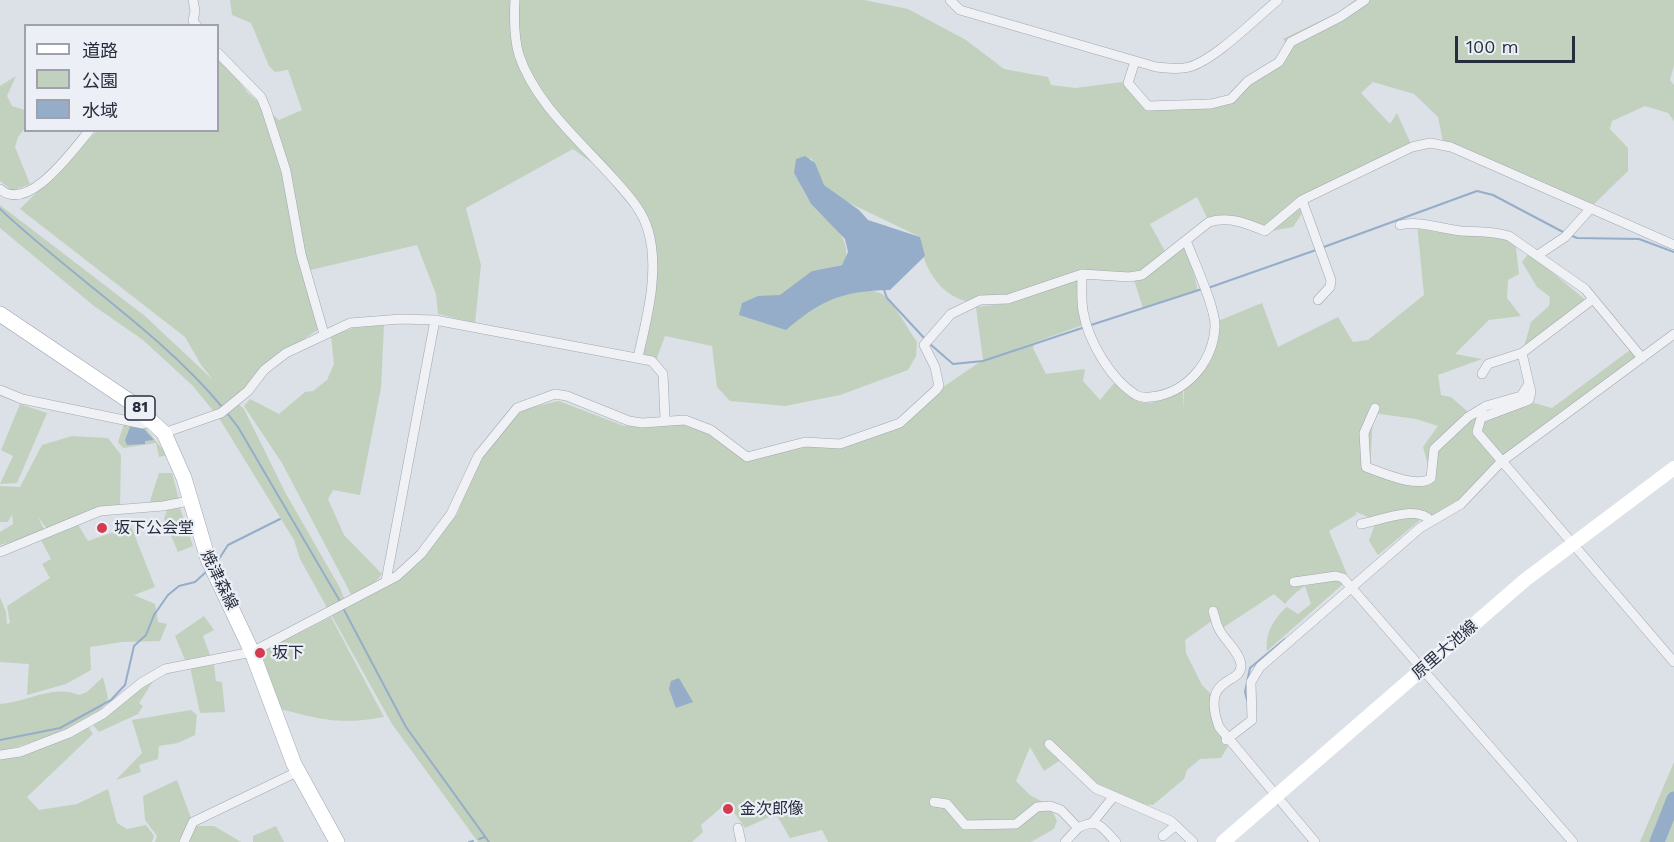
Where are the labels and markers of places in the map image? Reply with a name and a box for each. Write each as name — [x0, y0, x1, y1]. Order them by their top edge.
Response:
place label: 坂下公会堂 — [114, 518, 194, 538]
marker: 坂下公会堂 — [95, 521, 109, 535]
place label: 坂下 — [272, 643, 304, 663]
marker: 坂下 — [253, 646, 267, 660]
place label: 金次郎像 — [740, 799, 804, 819]
marker: 金次郎像 — [721, 802, 735, 816]

